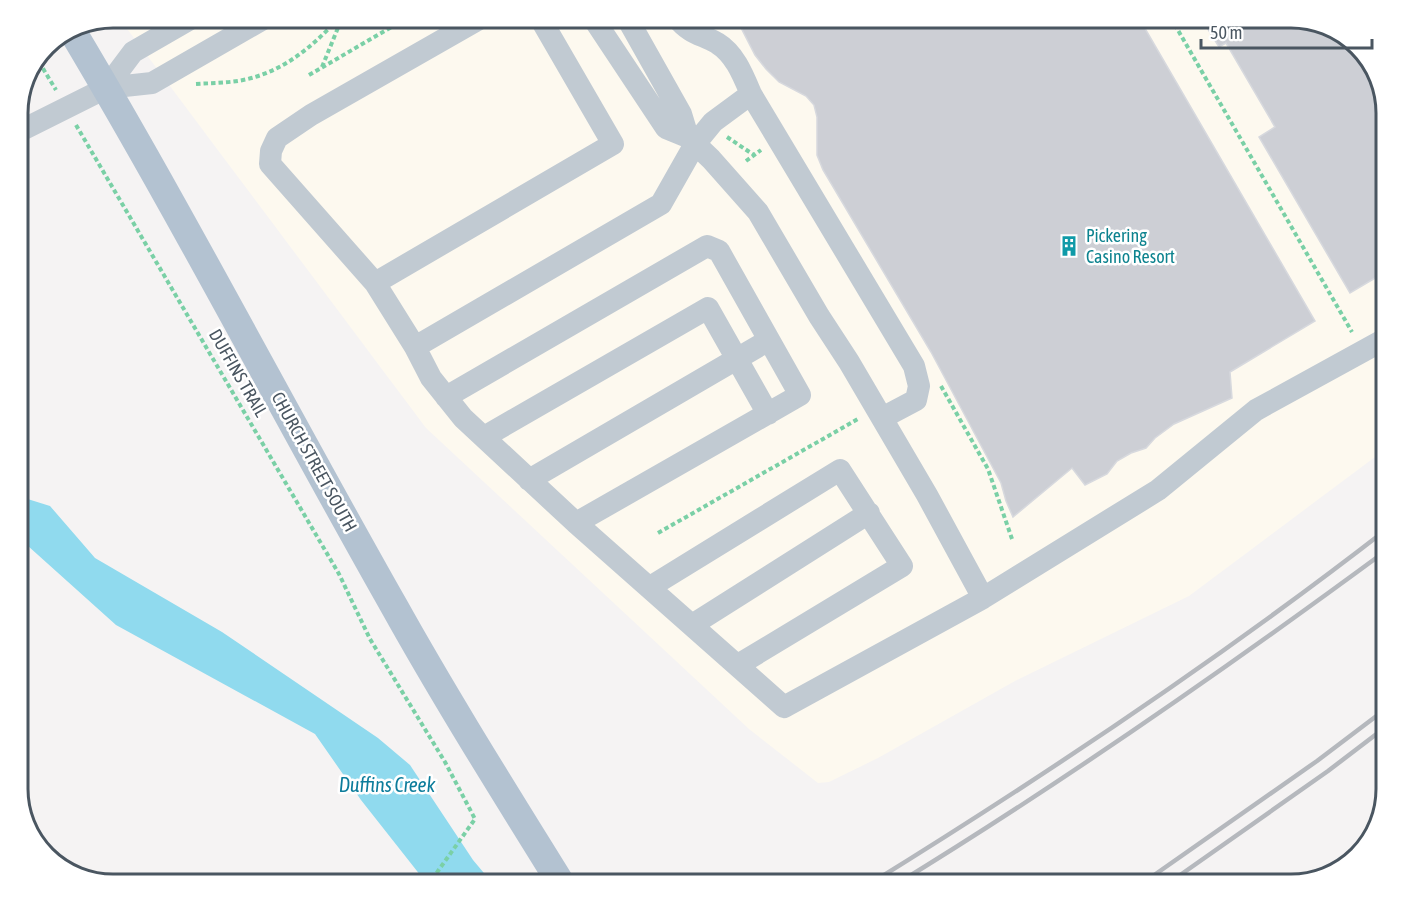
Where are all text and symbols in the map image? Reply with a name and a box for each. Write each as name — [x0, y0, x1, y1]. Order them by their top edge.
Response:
scale bar — [1201, 12, 1372, 50]
text: 50 m — [1210, 22, 1242, 43]
place label: Pickering Casino Resort — [1086, 225, 1175, 267]
building icon: Pickering Casino Resort — [1057, 234, 1081, 258]
street label: DUFFINS TRAIL — [205, 325, 272, 420]
street label: CHURCH STREET SOUTH — [267, 388, 361, 535]
water label: Duffins Creek — [339, 773, 436, 796]

